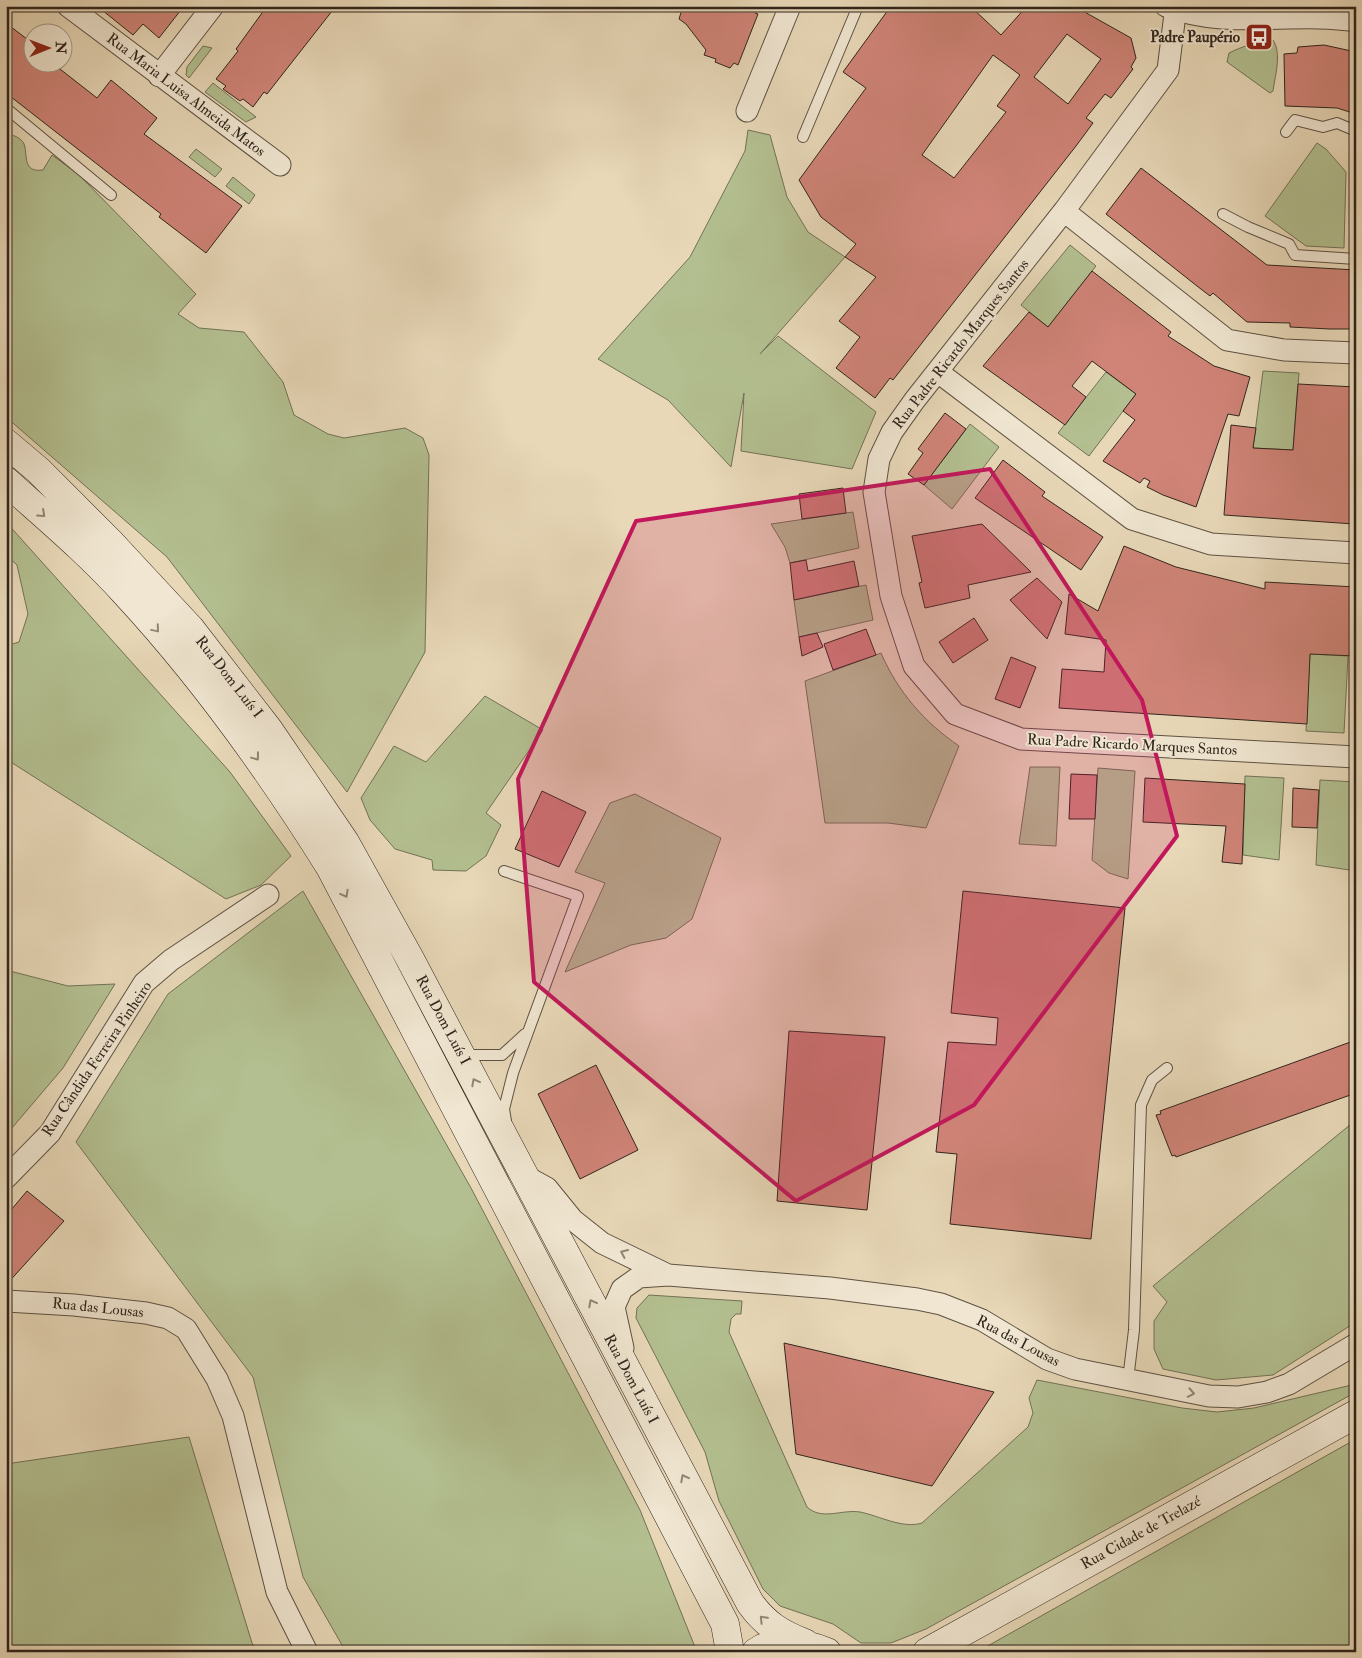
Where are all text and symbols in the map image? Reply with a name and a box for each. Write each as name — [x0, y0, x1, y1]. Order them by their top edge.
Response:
north arrow — [22, 22, 72, 72]
bus stop icon: Padre Paupério — [1244, 22, 1274, 52]
place label: Padre Paupério — [1150, 28, 1241, 48]
street label: Rua Maria Luisa Almeida Matos — [103, 29, 269, 161]
text: N — [52, 40, 69, 55]
street label: Rua Padre Ricardo Marques Santos — [889, 255, 1033, 433]
one-way arrow — [37, 508, 46, 517]
one-way arrow — [151, 624, 160, 633]
street label: Rua Dom Luís I — [191, 632, 267, 722]
street label: Rua Padre Ricardo Marques Santos — [1026, 730, 1238, 760]
one-way arrow — [251, 751, 259, 760]
one-way arrow — [338, 888, 348, 897]
street label: Rua Dom Luís I — [411, 972, 475, 1068]
street label: Rua Cândida Ferreira Pinheiro — [38, 978, 156, 1140]
one-way arrow — [471, 1078, 481, 1087]
one-way arrow — [620, 1249, 629, 1260]
street label: Rua das Lousas — [51, 1294, 145, 1322]
one-way arrow — [588, 1299, 598, 1308]
street label: Rua das Lousas — [973, 1311, 1063, 1371]
street label: Rua Dom Luís I — [599, 1331, 663, 1427]
one-way arrow — [1187, 1387, 1196, 1397]
one-way arrow — [680, 1474, 690, 1483]
street label: Rua Cidade de Trelazé — [1078, 1492, 1205, 1574]
one-way arrow — [760, 1616, 769, 1625]

